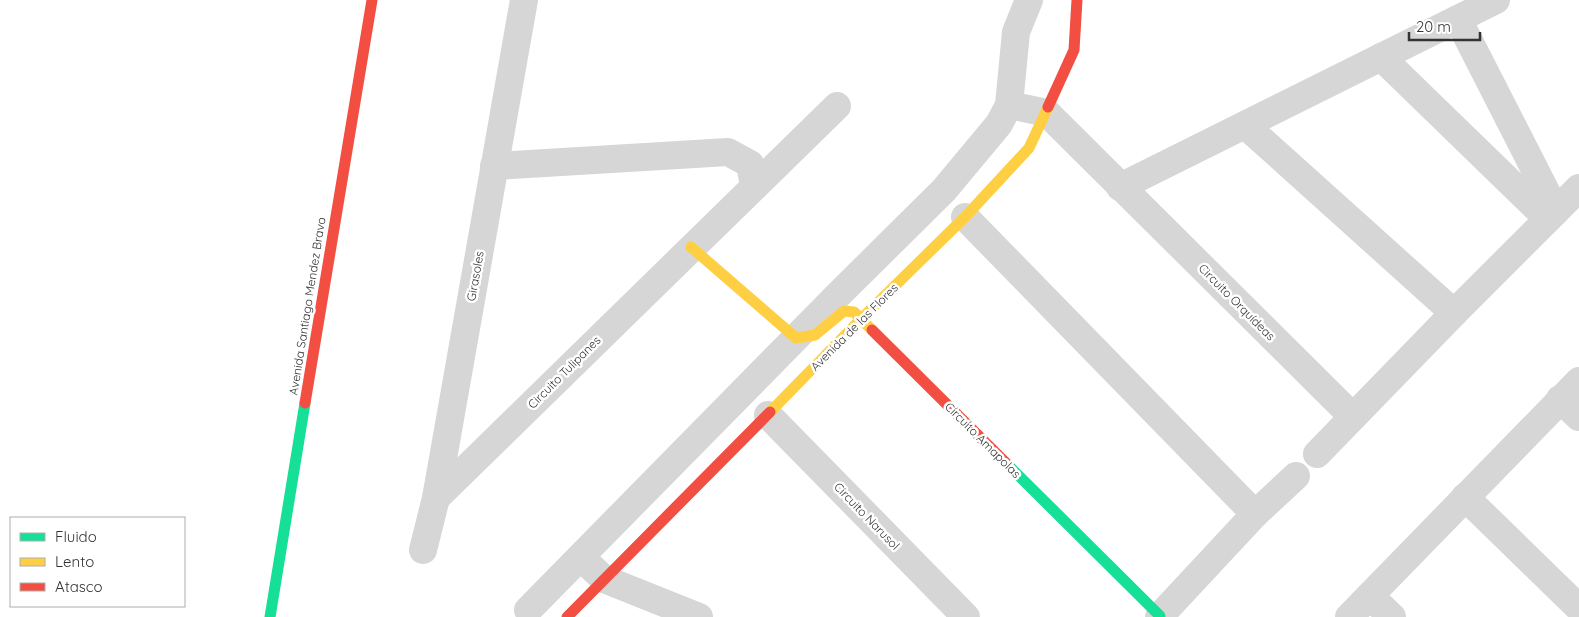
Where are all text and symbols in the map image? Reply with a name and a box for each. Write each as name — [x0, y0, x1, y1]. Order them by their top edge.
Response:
scale bar — [1409, 10, 1480, 42]
text: 20 m — [1416, 17, 1451, 36]
street label: Avenida Santiago Mendez Bravo — [286, 216, 328, 396]
street label: Girasoles — [463, 249, 487, 302]
street label: Circuito Orquídeas — [1196, 261, 1279, 344]
street label: Avenida de las Flores — [807, 280, 901, 374]
street label: Circuito Tulipanes — [524, 332, 604, 412]
street label: Circuito Amapolas — [942, 399, 1024, 481]
street label: Circuito Narusol — [831, 479, 903, 553]
legend — [10, 517, 185, 607]
text: Fluido — [55, 527, 97, 546]
text: Lento — [55, 552, 94, 571]
text: Atasco — [55, 577, 103, 596]

